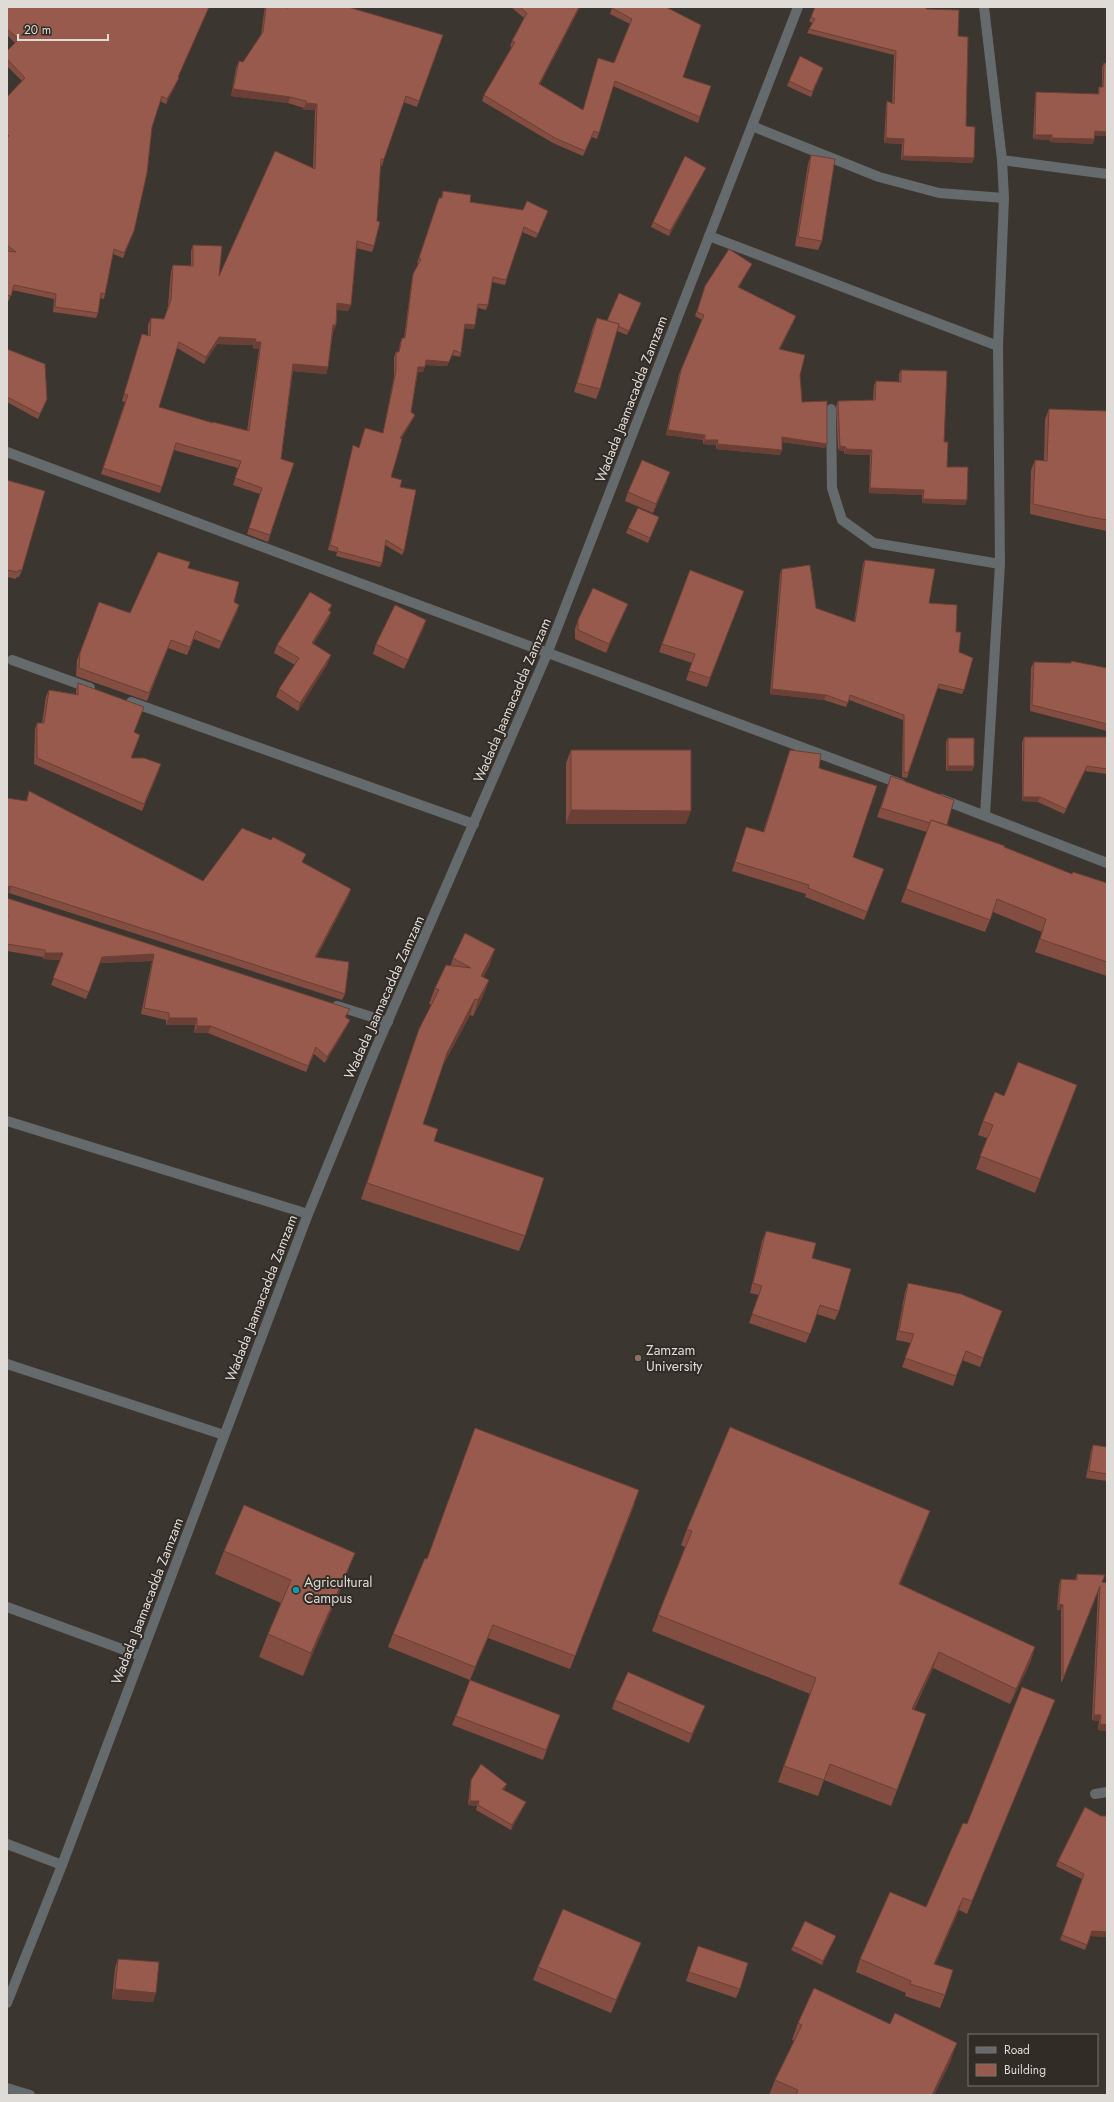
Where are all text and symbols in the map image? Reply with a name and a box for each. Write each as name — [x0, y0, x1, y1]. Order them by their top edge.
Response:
scale bar — [18, 16, 108, 42]
text: 20 m — [24, 21, 51, 39]
street label: Wadada Jaamacadda Zamzam — [590, 313, 672, 485]
street label: Wadada Jaamacadda Zamzam — [468, 615, 556, 785]
street label: Wadada Jaamacadda Zamzam — [339, 912, 429, 1082]
street label: Wadada Jaamacadda Zamzam — [220, 1212, 302, 1384]
place label: Zamzam University — [646, 1340, 703, 1376]
marker: Zamzam University — [633, 1353, 643, 1363]
street label: Wadada Jaamacadda Zamzam — [106, 1515, 188, 1687]
place label: Agricultural Campus — [304, 1572, 372, 1608]
marker: Agricultural Campus — [291, 1585, 301, 1595]
legend — [968, 2034, 1098, 2086]
text: Road — [1004, 2041, 1030, 2059]
text: Building — [1004, 2061, 1046, 2079]

